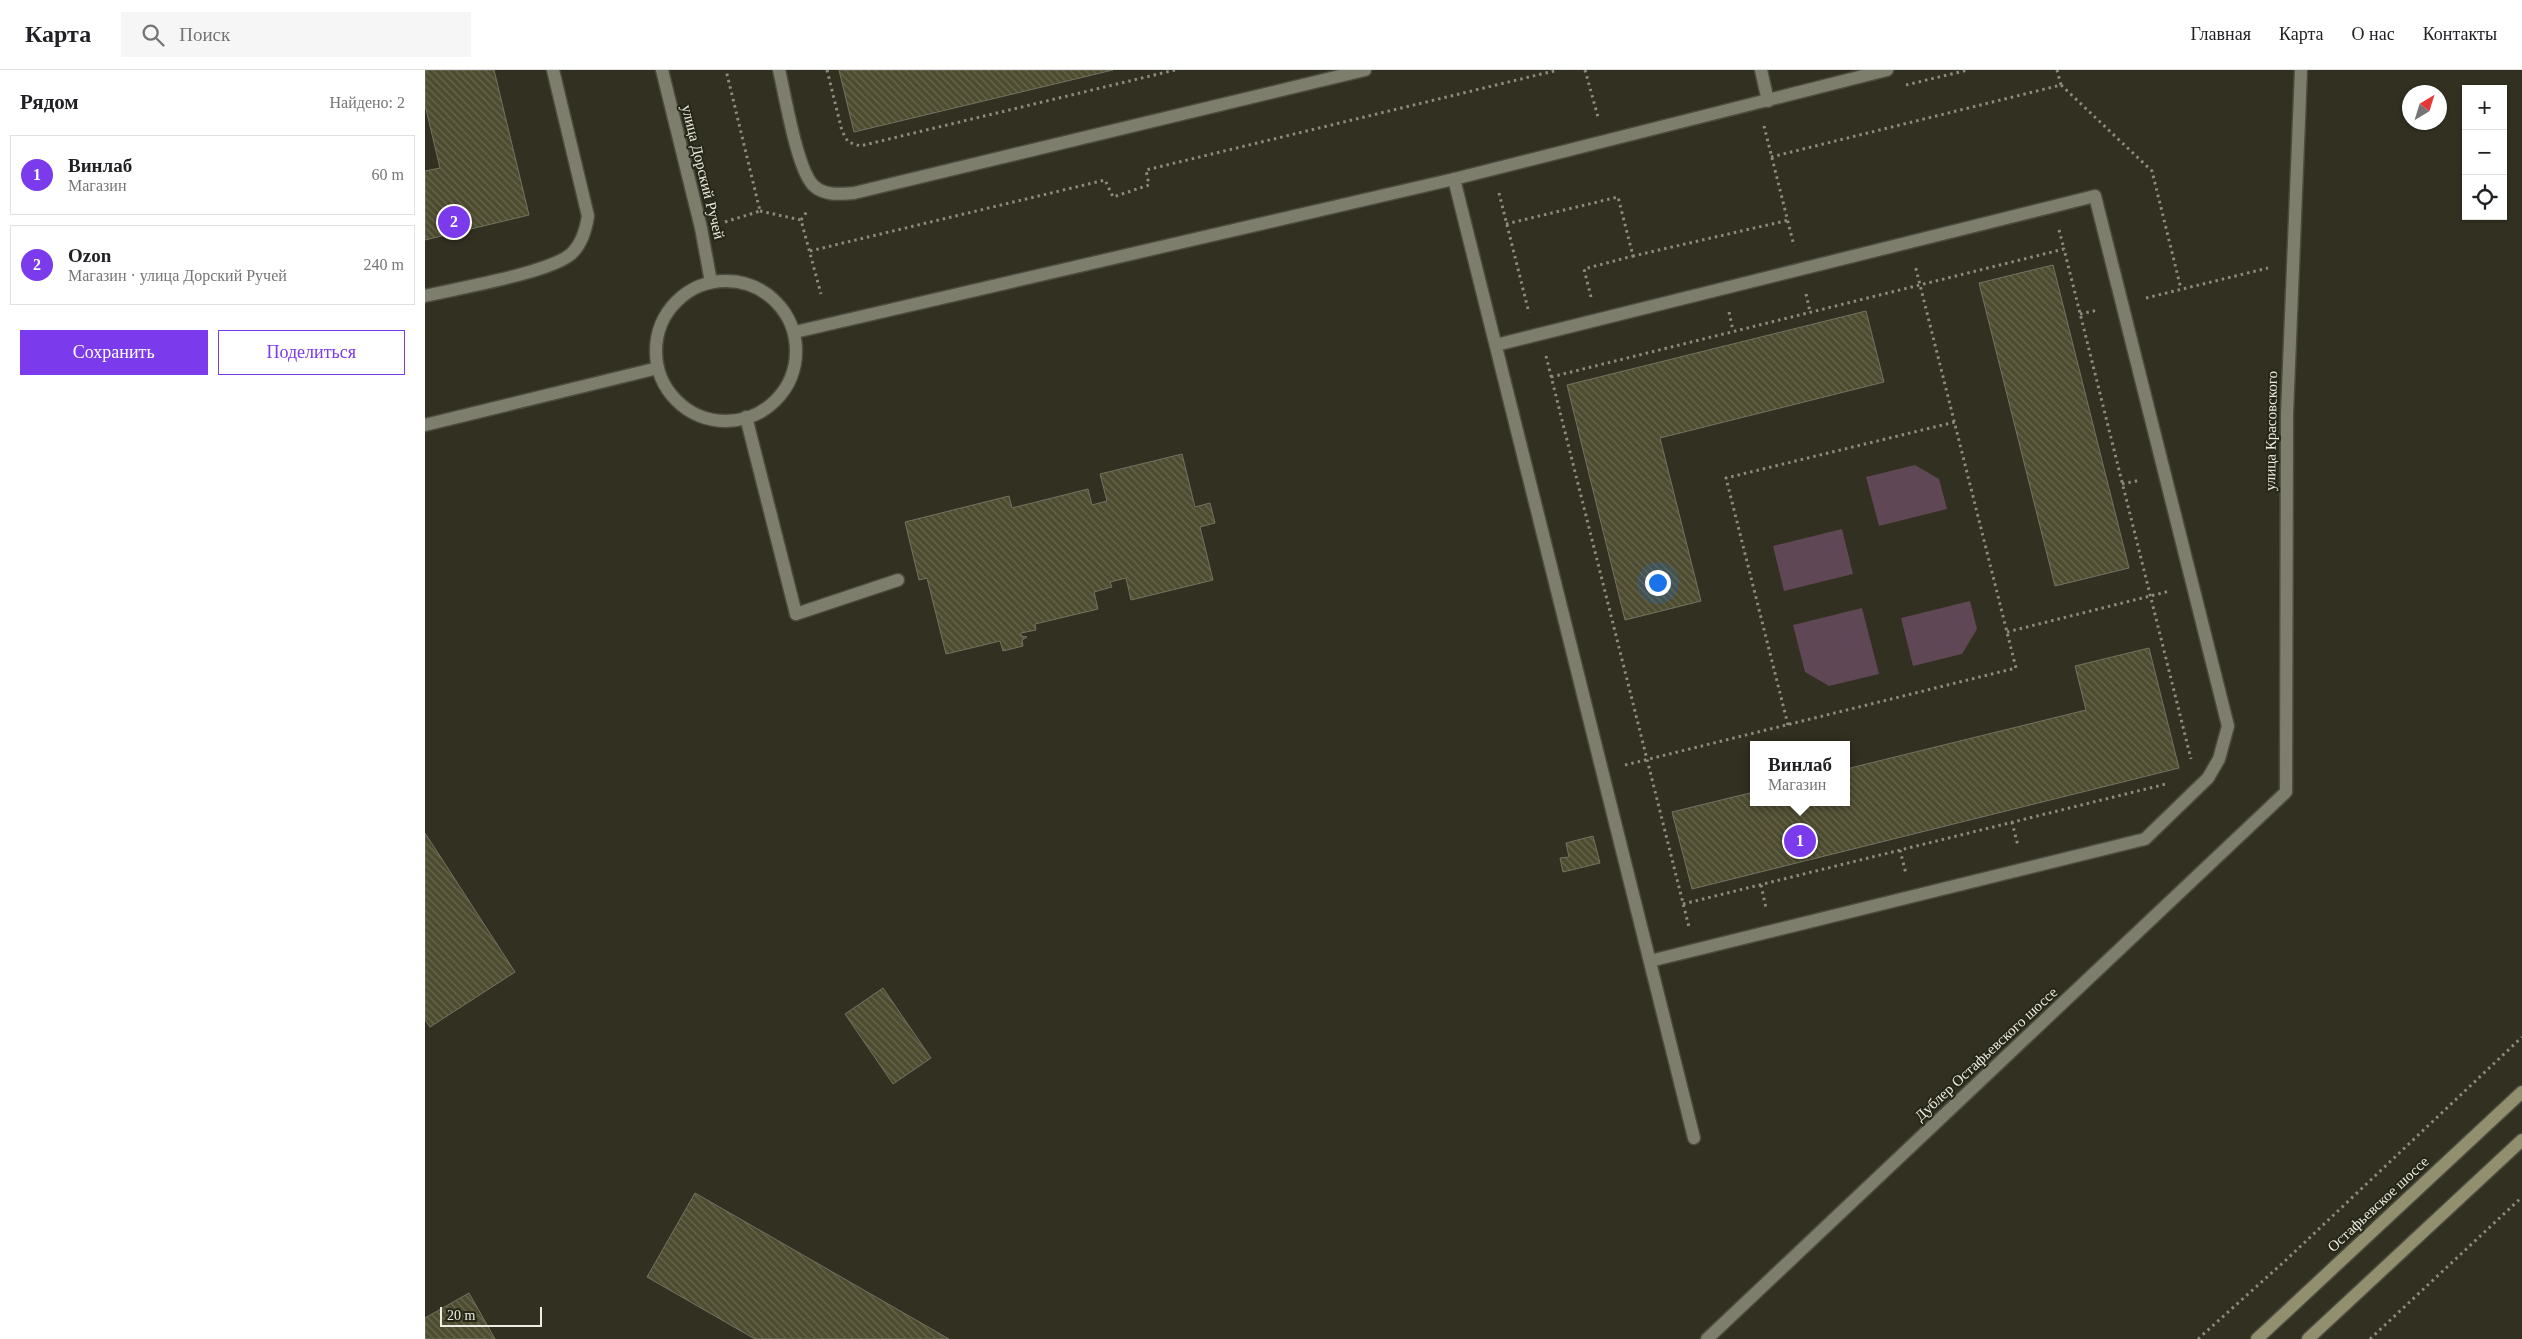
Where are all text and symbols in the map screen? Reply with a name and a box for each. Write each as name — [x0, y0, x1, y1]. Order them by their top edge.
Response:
search box — [121, 12, 471, 57]
text: Карта — [25, 21, 91, 47]
icon: search — [139, 21, 167, 49]
text: Поиск — [179, 24, 230, 45]
text: Главная — [2191, 24, 2251, 44]
text: Карта — [2279, 24, 2324, 44]
text: О нас — [2352, 24, 2395, 44]
text: Контакты — [2423, 24, 2497, 44]
north arrow — [2402, 85, 2447, 130]
map controls — [2462, 85, 2507, 220]
button: + — [2462, 85, 2507, 130]
text: Рядом — [20, 90, 79, 114]
text: Найдено: 2 — [330, 94, 405, 111]
street label: улица Дорский Ручей — [679, 103, 727, 241]
button: − — [2462, 130, 2507, 175]
text: Винлаб — [68, 155, 132, 176]
text: 1 — [33, 166, 41, 183]
text: 60 m — [372, 166, 404, 183]
button: locate — [2462, 175, 2507, 220]
text: Магазин — [68, 177, 126, 194]
pin: 2 — [438, 203, 470, 241]
text: Ozon — [68, 245, 111, 266]
text: 2 — [33, 256, 41, 273]
text: 240 m — [364, 256, 404, 273]
text: Магазин · улица Дорский Ручей — [68, 267, 287, 284]
button: Сохранить — [20, 330, 208, 375]
button: Поделиться — [218, 330, 405, 375]
street label: улица Красовского — [2262, 371, 2280, 491]
your location — [1645, 570, 1671, 596]
popup — [1750, 741, 1850, 806]
text: Винлаб — [1768, 754, 1832, 775]
text: Магазин — [1768, 776, 1826, 793]
pin: 1 — [1784, 822, 1816, 860]
street label: Дублер Остафьевского шоссе — [1912, 984, 2061, 1124]
street label: Остафьевское шоссе — [2324, 1153, 2432, 1255]
scale bar — [440, 1304, 543, 1327]
text: 20 m — [447, 1308, 475, 1323]

